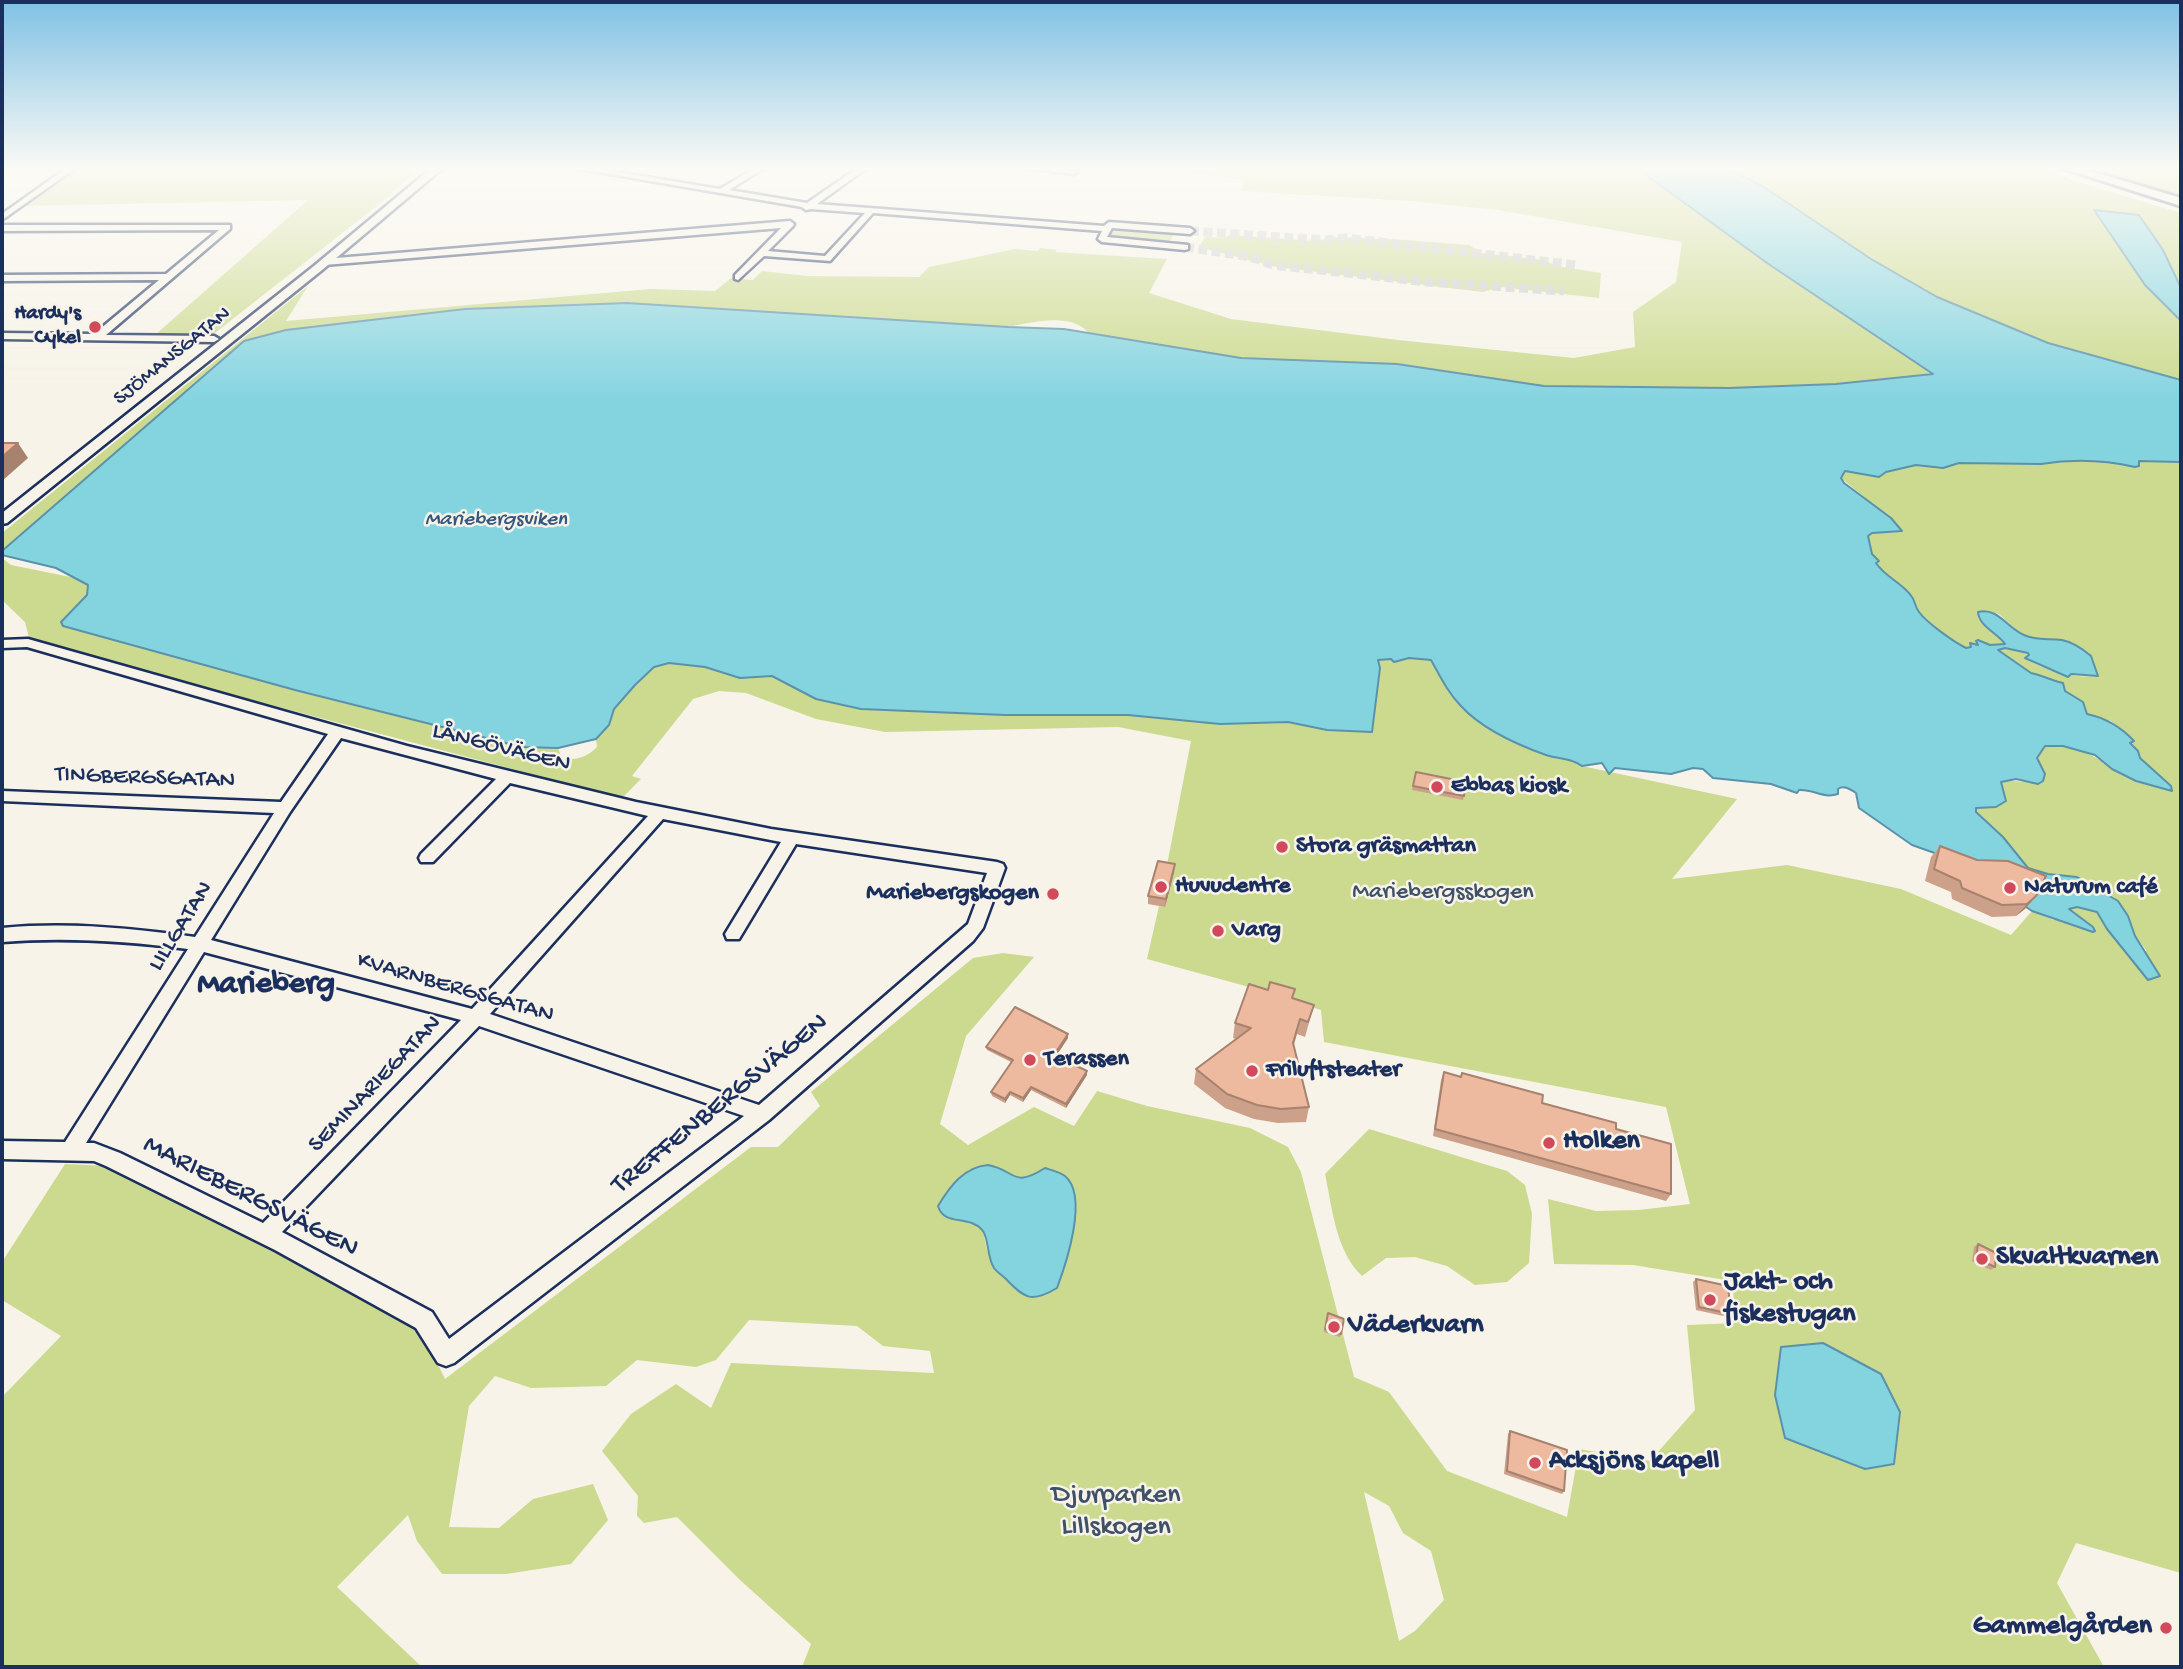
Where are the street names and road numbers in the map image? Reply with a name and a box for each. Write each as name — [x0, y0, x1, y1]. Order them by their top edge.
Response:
street label: SJÖMANSGATAN — [109, 302, 237, 412]
street label: LÅNGÖVÄGEN — [429, 718, 573, 780]
street label: TINGBERGSGATAN — [54, 761, 236, 797]
street label: LILLGATAN — [143, 877, 221, 977]
street label: KVARNBERGSGATAN — [353, 947, 557, 1031]
street label: TREFFENBERGSVÄGEN — [606, 1007, 836, 1203]
street label: SEMINARIEGATAN — [303, 1010, 449, 1160]
street label: MARIEBERGSVÄGEN — [137, 1129, 363, 1267]

